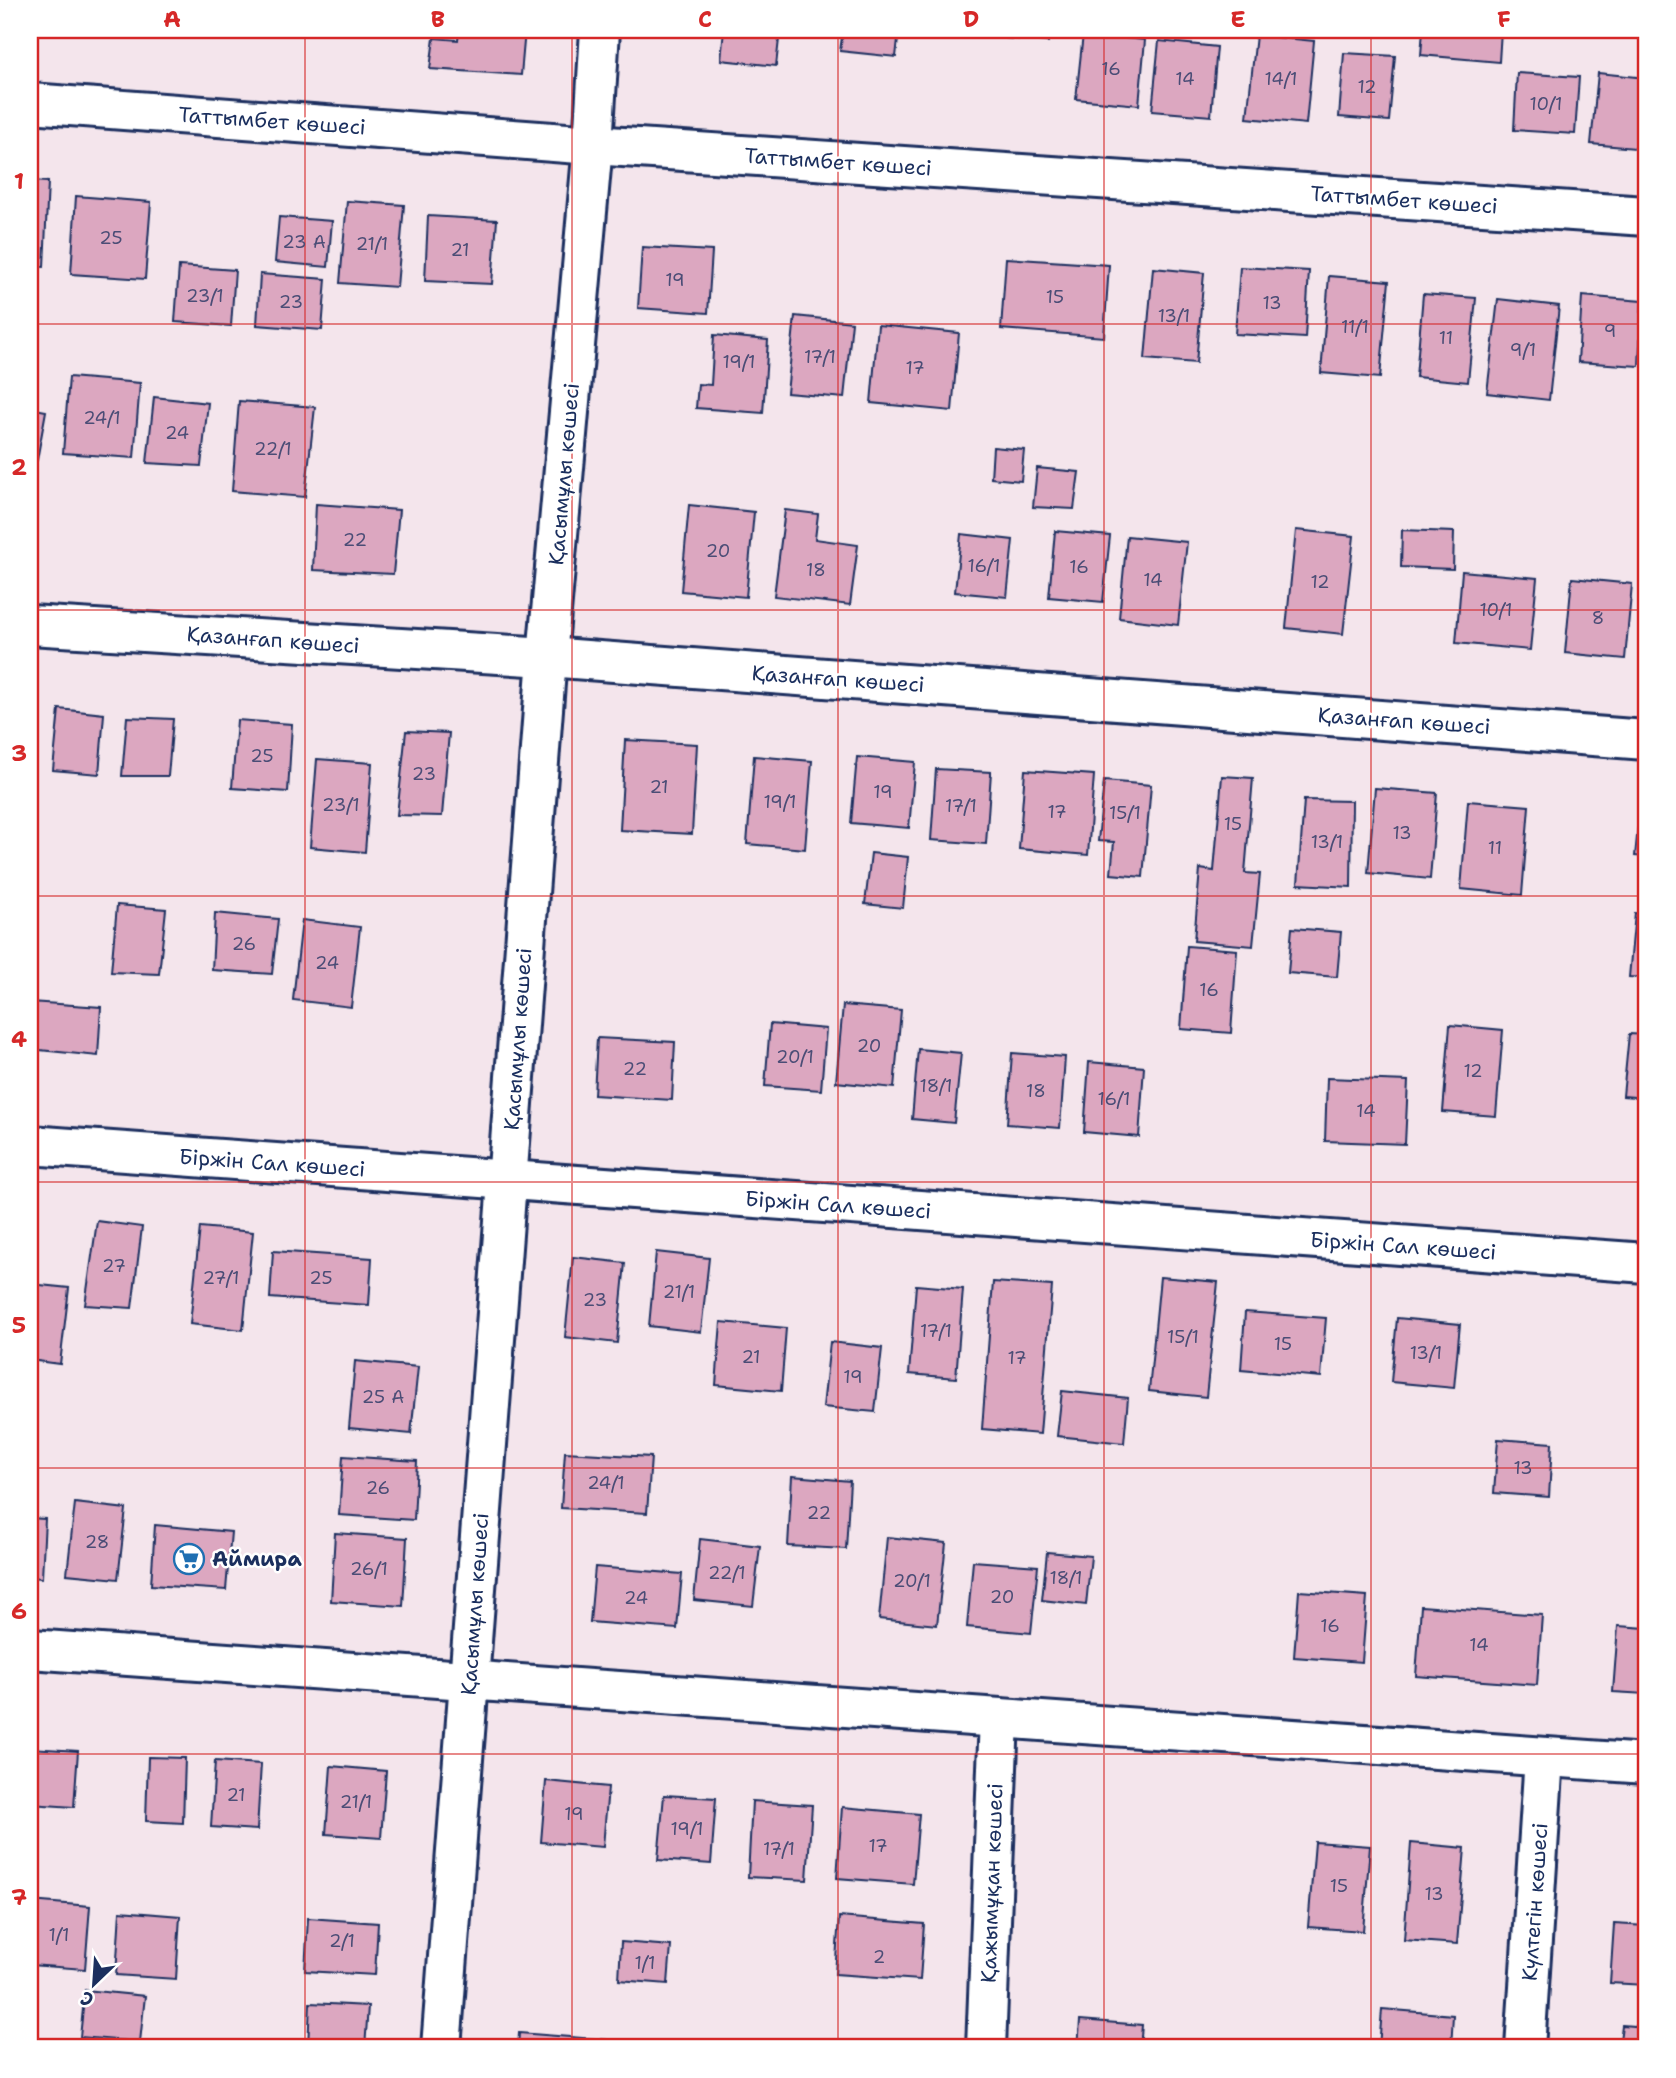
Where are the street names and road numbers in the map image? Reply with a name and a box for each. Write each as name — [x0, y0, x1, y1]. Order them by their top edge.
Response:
street label: Таттымбет көшесі — [177, 100, 367, 142]
street label: Таттымбет көшесі — [743, 141, 933, 183]
street label: Таттымбет көшесі — [1309, 179, 1499, 221]
street label: Қасымұлы көшесі — [542, 382, 586, 566]
street label: Қазанғап көшесі — [186, 620, 360, 660]
street label: Қазанғап көшесі — [751, 659, 925, 699]
street label: Қазанғап көшесі — [1317, 701, 1491, 741]
street label: Қасымұлы көшесі — [498, 947, 538, 1131]
street label: Біржін Сал көшесі — [178, 1143, 366, 1183]
street label: Біржін Сал көшесі — [744, 1185, 932, 1225]
street label: Біржін Сал көшесі — [1309, 1226, 1497, 1266]
street label: Қасымұлы көшесі — [455, 1512, 495, 1696]
street label: Қажымұқан көшесі — [975, 1783, 1009, 1983]
street label: Күлтегін көшесі — [1516, 1822, 1554, 1982]

